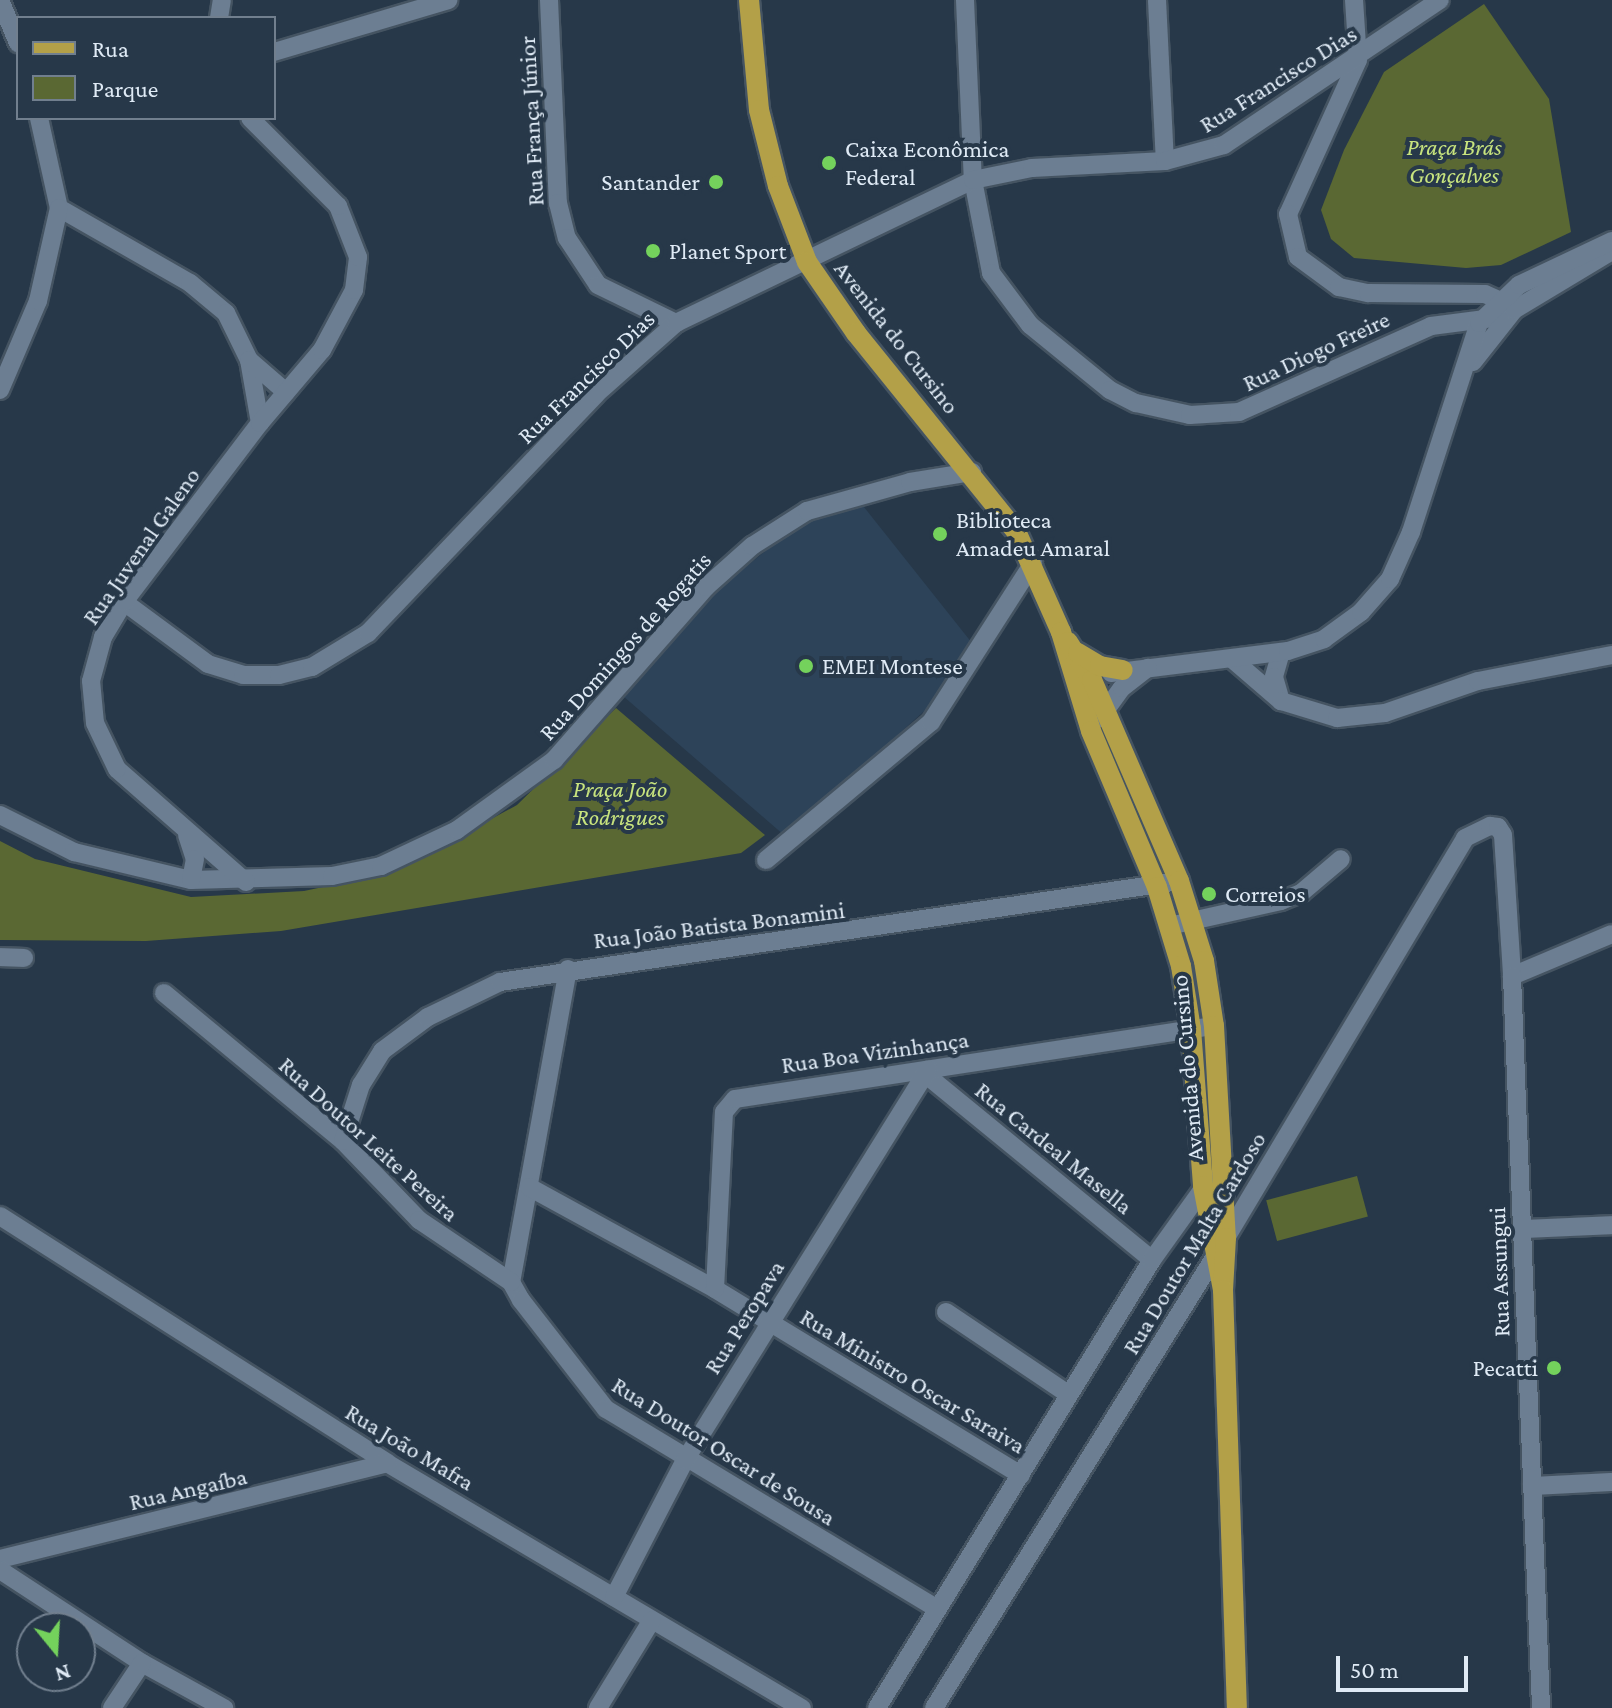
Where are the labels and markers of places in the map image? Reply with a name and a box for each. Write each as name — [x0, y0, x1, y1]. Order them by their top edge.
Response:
place label: Caixa Econômica Federal — [845, 135, 1009, 191]
marker: Caixa Econômica Federal — [820, 154, 838, 172]
place label: Santander — [601, 168, 700, 196]
marker: Santander — [707, 173, 725, 191]
place label: Planet Sport — [669, 237, 787, 265]
marker: Planet Sport — [644, 242, 662, 260]
place label: Biblioteca Amadeu Amaral — [956, 506, 1110, 562]
marker: Biblioteca Amadeu Amaral — [931, 525, 949, 543]
place label: EMEI Montese — [822, 652, 963, 680]
marker: EMEI Montese — [797, 657, 815, 675]
place label: Correios — [1225, 880, 1306, 908]
marker: Correios — [1200, 885, 1218, 903]
place label: Pecatti — [1473, 1354, 1538, 1382]
marker: Pecatti — [1545, 1359, 1563, 1377]

